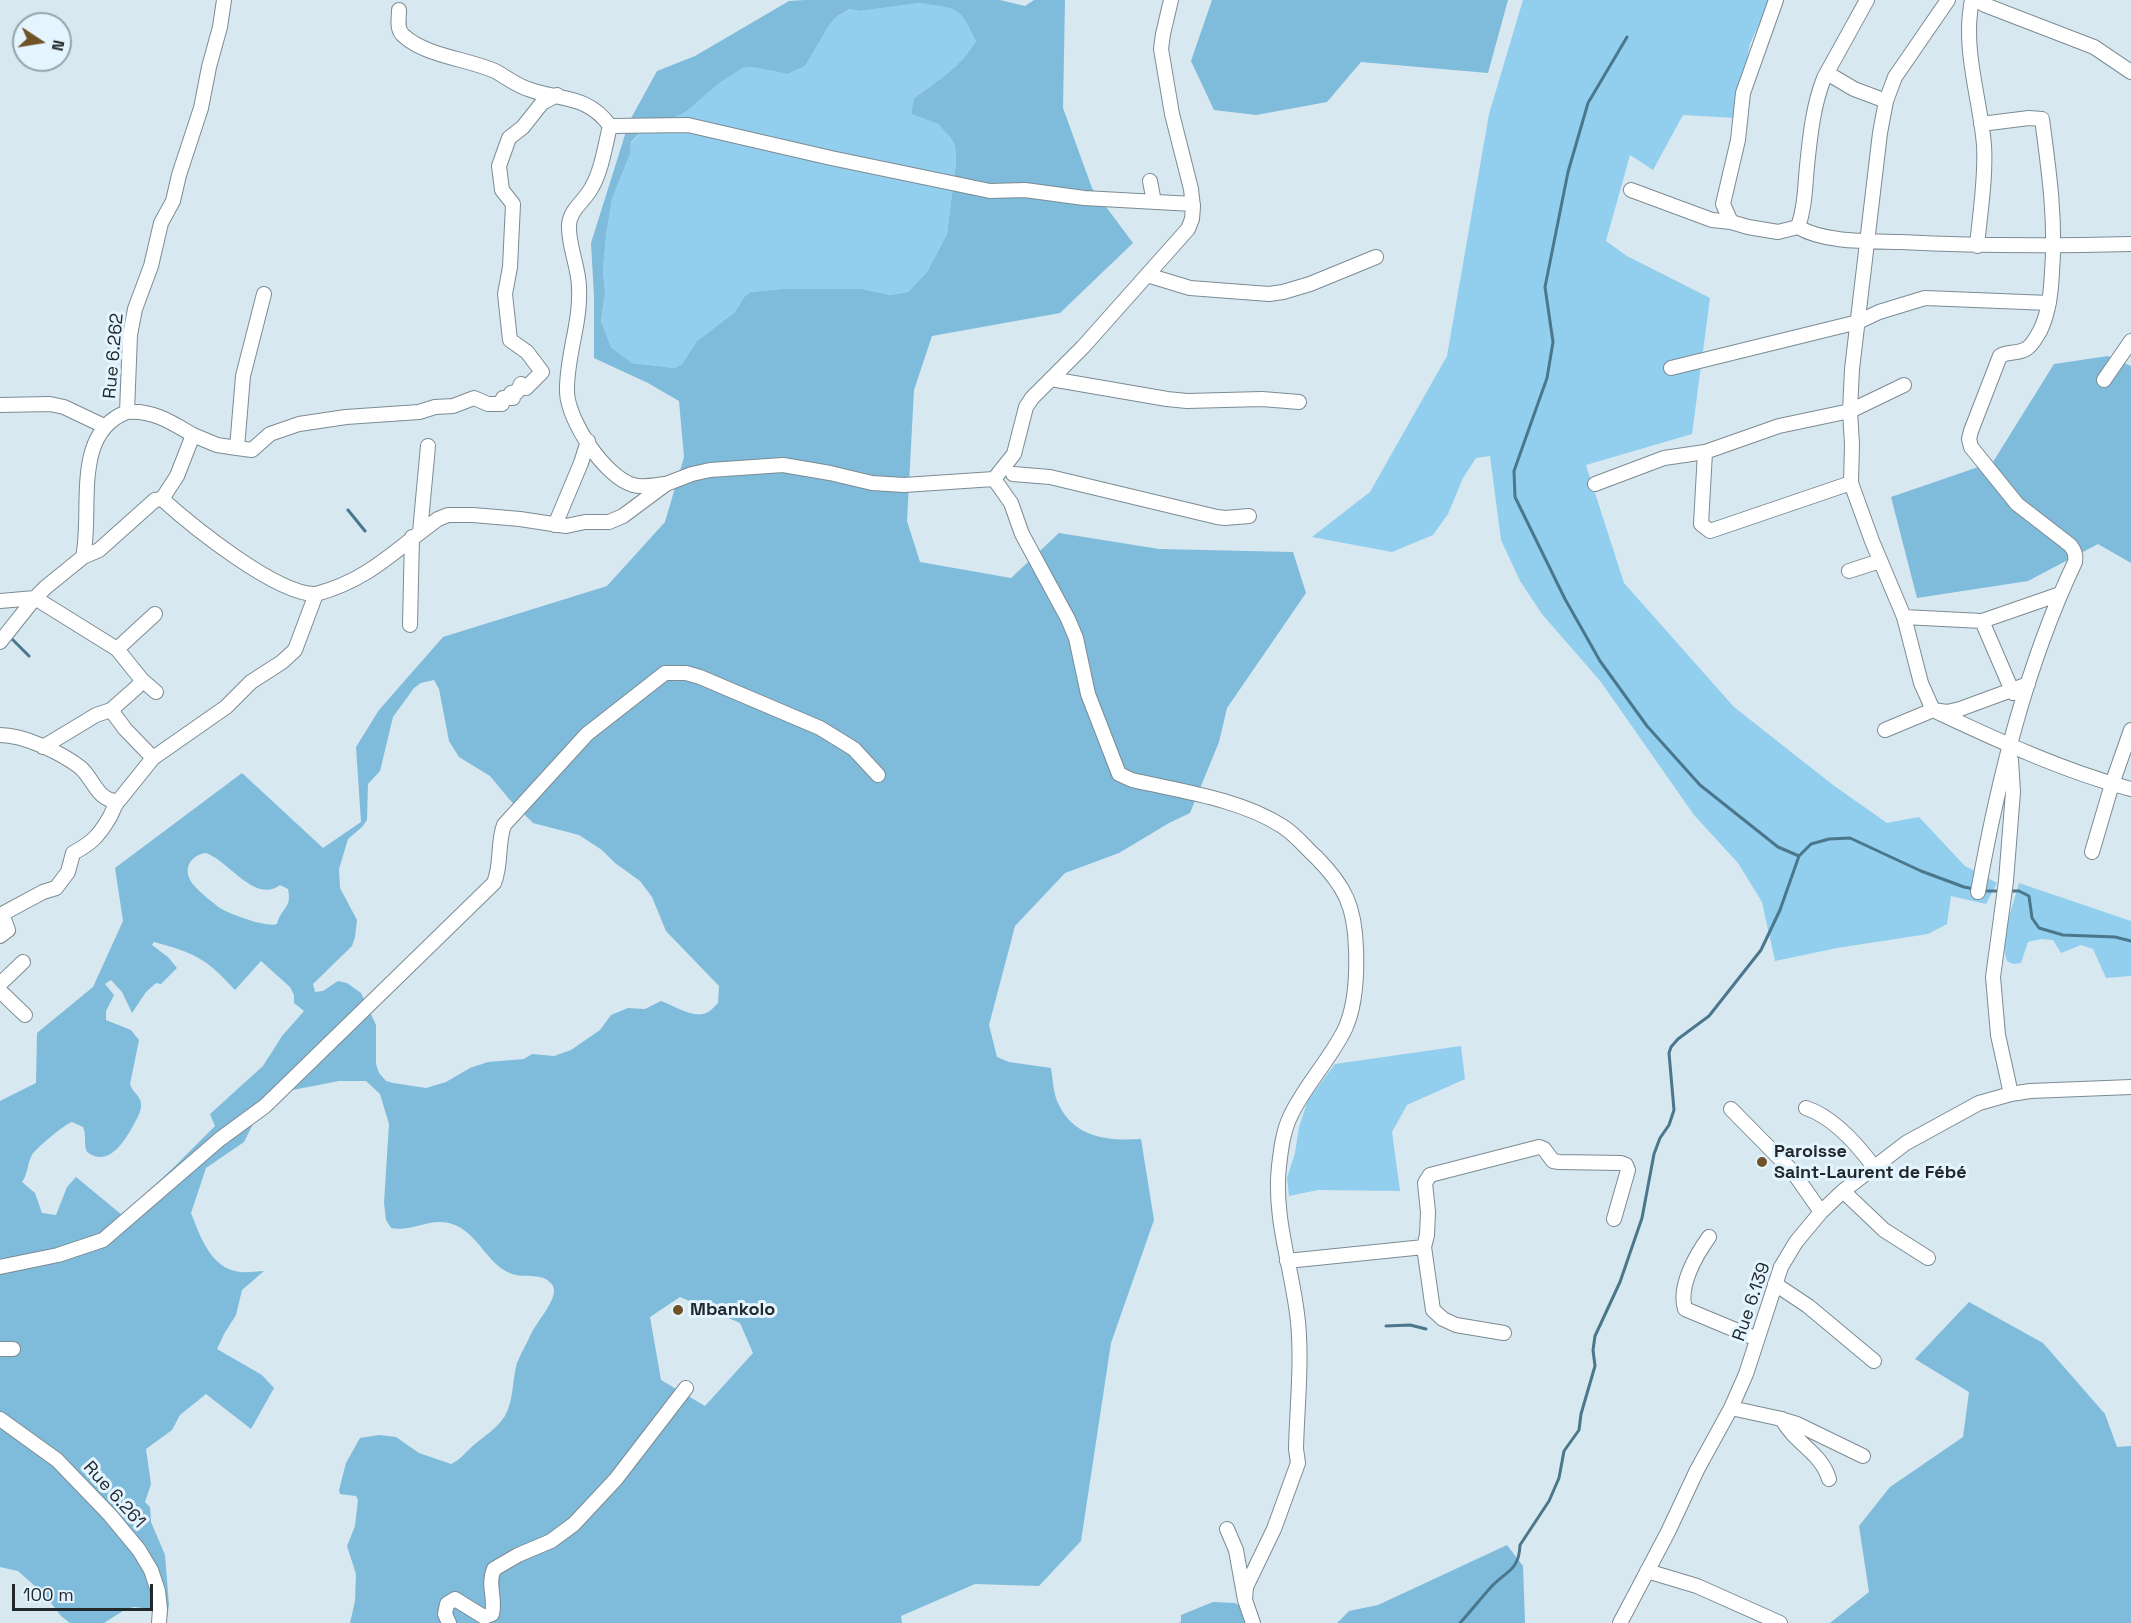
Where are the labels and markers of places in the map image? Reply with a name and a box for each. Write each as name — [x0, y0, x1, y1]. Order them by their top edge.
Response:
place label: Paroisse Saint-Laurent de Fébé — [1774, 1141, 1967, 1184]
marker: Paroisse Saint-Laurent de Fébé — [1755, 1155, 1769, 1169]
place label: Mbankolo — [690, 1299, 775, 1321]
marker: Mbankolo — [671, 1303, 685, 1317]

